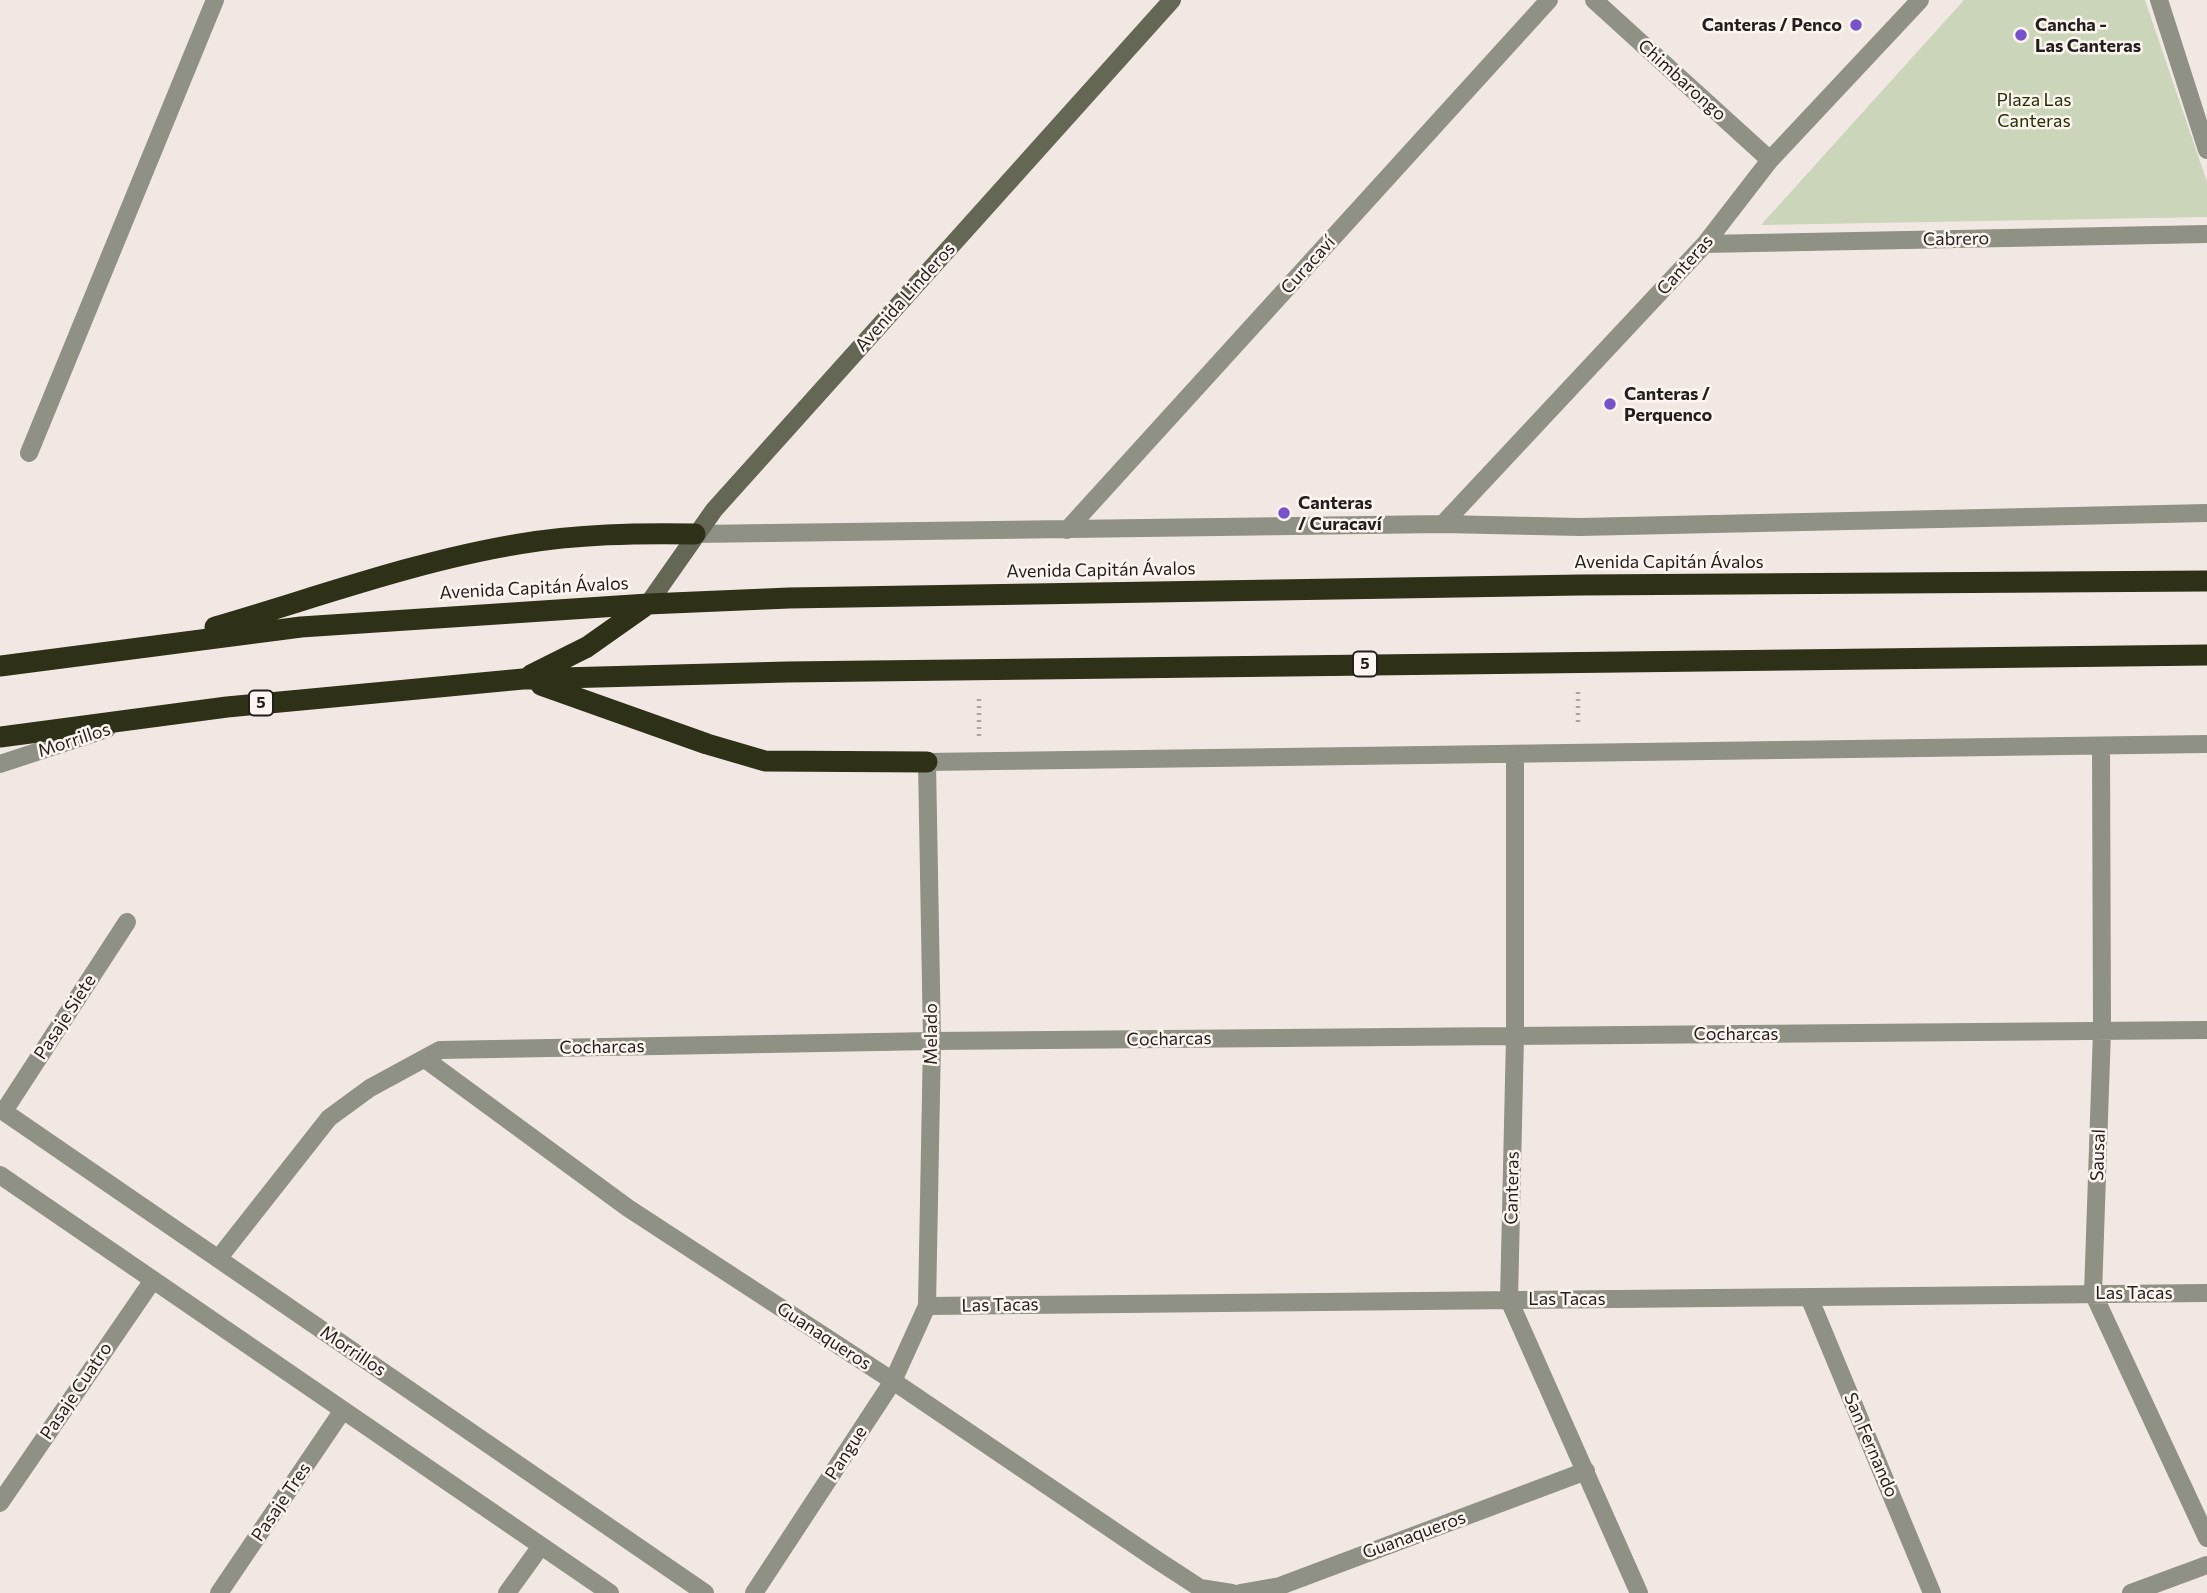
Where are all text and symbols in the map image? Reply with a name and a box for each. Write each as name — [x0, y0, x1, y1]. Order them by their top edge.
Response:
place label: Canteras / Penco — [1702, 14, 1842, 36]
place label: Cancha - Las Canteras — [2035, 14, 2141, 56]
marker: Canteras / Penco — [1848, 17, 1864, 33]
marker: Cancha - Las Canteras — [2013, 27, 2029, 43]
street label: Chimbarongo — [1633, 35, 1731, 125]
park label: Plaza Las Canteras — [1997, 89, 2071, 132]
street label: Cabrero — [1923, 228, 1989, 250]
street label: Canteras — [1652, 230, 1718, 300]
street label: Curacaví — [1276, 231, 1340, 299]
street label: Avenida Linderos — [850, 238, 960, 356]
place label: Canteras / Perquenco — [1624, 383, 1712, 426]
marker: Canteras / Perquenco — [1602, 396, 1618, 412]
place label: Canteras / Curacaví — [1298, 492, 1382, 534]
marker: Canteras / Curacaví — [1276, 505, 1292, 521]
street label: Avenida Capitán Ávalos — [1574, 551, 1764, 573]
street label: Avenida Capitán Ávalos — [1006, 558, 1196, 582]
street label: Avenida Capitán Ávalos — [439, 572, 629, 604]
road number: 5 — [1353, 652, 1377, 677]
road number: 5 — [249, 690, 273, 716]
street label: Morrillos — [35, 718, 113, 762]
street label: Pasaje Siete — [29, 970, 101, 1064]
street label: Melado — [920, 1003, 942, 1065]
street label: Cocharcas — [1693, 1023, 1779, 1045]
street label: Cocharcas — [1126, 1027, 1212, 1051]
street label: Cocharcas — [559, 1035, 645, 1059]
street label: Sausal — [2086, 1129, 2110, 1181]
street label: Canteras — [1501, 1151, 1523, 1225]
street label: Las Tacas — [2095, 1282, 2173, 1304]
street label: Las Tacas — [1528, 1288, 1606, 1310]
street label: Las Tacas — [961, 1294, 1039, 1316]
street label: Guanaqueros — [773, 1298, 875, 1374]
street label: Morrillos — [316, 1321, 390, 1381]
street label: Pasaje Cuatro — [36, 1338, 116, 1444]
street label: San Fernando — [1839, 1389, 1903, 1501]
street label: Pangue — [821, 1422, 871, 1484]
street label: Pasaje Tres — [247, 1458, 315, 1546]
street label: Guanaqueros — [1360, 1506, 1468, 1564]

